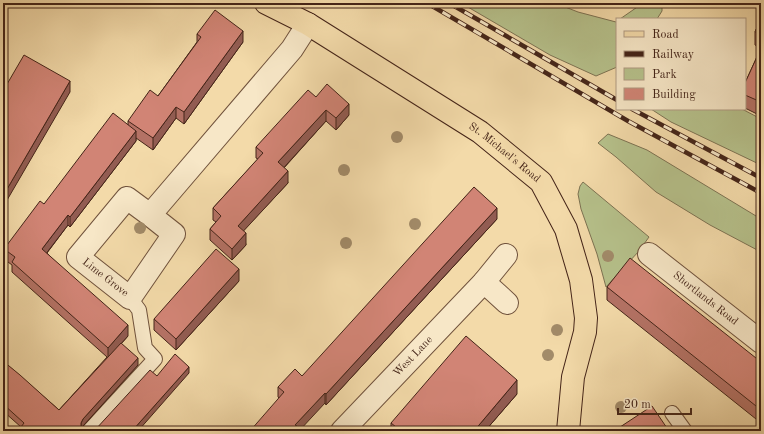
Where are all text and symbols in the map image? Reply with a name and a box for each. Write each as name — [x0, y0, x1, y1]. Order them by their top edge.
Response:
legend — [616, 18, 746, 110]
text: Road — [652, 29, 679, 41]
text: Railway — [652, 49, 695, 61]
text: Park — [652, 69, 677, 81]
text: Building — [652, 89, 696, 101]
street label: St. Michael's Road — [467, 121, 543, 185]
street label: Lime Grove — [80, 257, 130, 299]
street label: Shortlands Road — [671, 270, 740, 327]
street label: West Lane — [391, 334, 435, 379]
scale bar — [618, 390, 691, 416]
text: 20 m — [624, 399, 651, 411]

